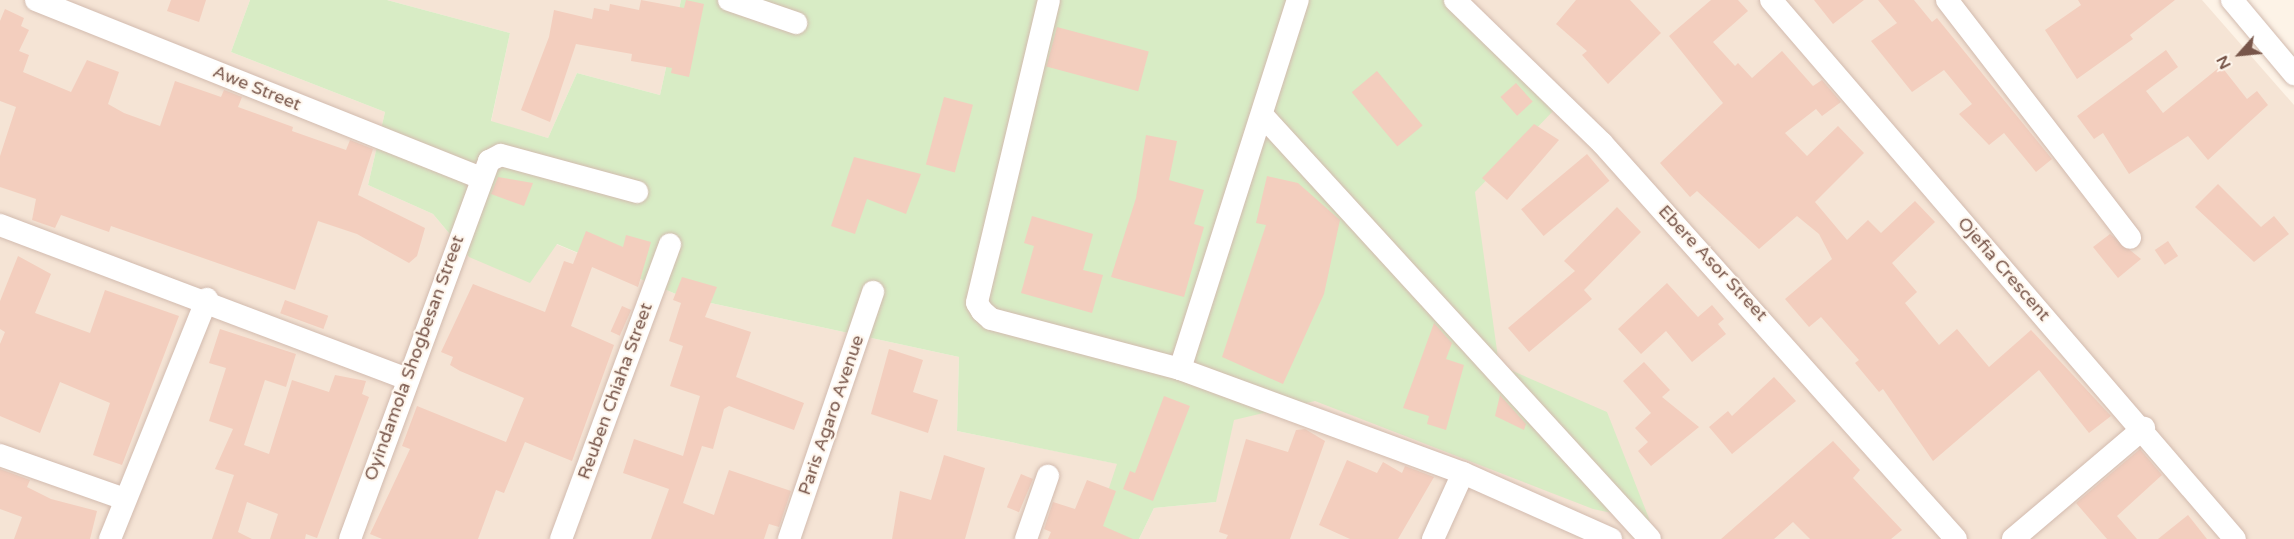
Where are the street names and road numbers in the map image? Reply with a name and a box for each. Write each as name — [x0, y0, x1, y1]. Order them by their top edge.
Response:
street label: Awe Street — [210, 61, 304, 115]
street label: Ebere Asor Street — [1654, 201, 1772, 325]
street label: Ojefia Crescent — [1953, 213, 2055, 325]
street label: Oyindamola Shogbesan Street — [359, 232, 469, 484]
street label: Reuben Chiaha Street — [573, 300, 657, 482]
street label: Paris Agaro Avenue — [793, 332, 869, 498]

